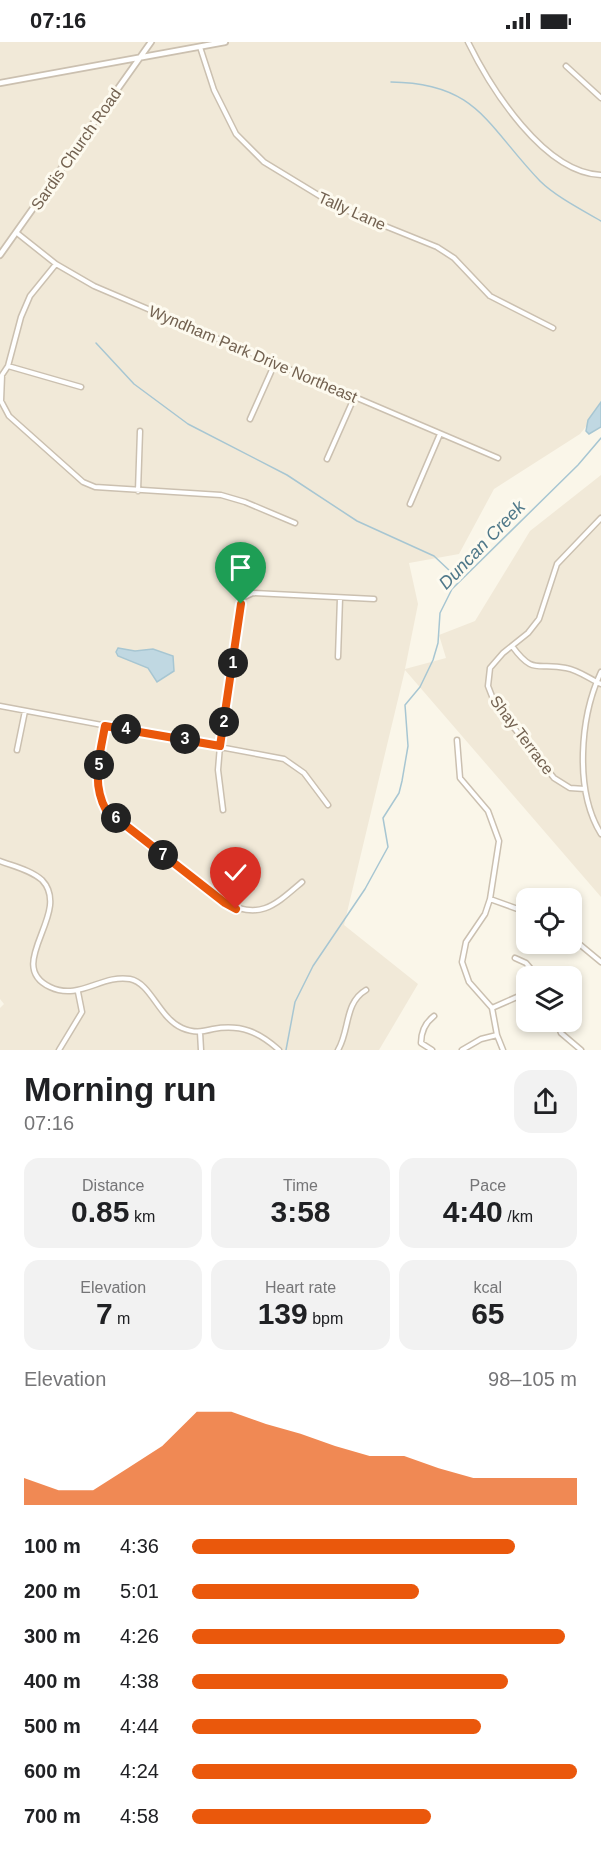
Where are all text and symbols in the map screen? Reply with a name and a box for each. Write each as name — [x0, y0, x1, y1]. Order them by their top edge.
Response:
text: 07:16 — [30, 8, 86, 33]
street label: Sardis Church Road — [28, 85, 124, 213]
street label: Tally Lane — [316, 189, 388, 233]
street label: Wyndham Park Drive Northeast — [146, 302, 360, 406]
water label: Duncan Creek — [435, 496, 530, 593]
pin — [215, 542, 266, 604]
icon: arrive — [224, 551, 257, 584]
pin: 1 — [218, 648, 248, 678]
text: 1 — [229, 654, 237, 671]
street label: Shay Terrace — [487, 692, 557, 778]
pin: 2 — [209, 707, 239, 737]
text: 2 — [220, 713, 228, 730]
pin: 4 — [111, 714, 141, 744]
text: 4 — [122, 720, 130, 737]
pin: 3 — [170, 724, 200, 754]
text: 3 — [181, 730, 189, 747]
pin: 5 — [84, 750, 114, 780]
text: 5 — [95, 756, 103, 773]
pin: 6 — [101, 803, 131, 833]
text: 6 — [112, 809, 120, 826]
pin: 7 — [148, 840, 178, 870]
text: 7 — [159, 846, 167, 863]
pin — [210, 847, 261, 909]
icon: check — [219, 856, 252, 889]
map controls — [516, 888, 582, 1032]
button: locate — [516, 888, 582, 954]
button: layers — [516, 966, 582, 1032]
button: share — [514, 1070, 577, 1133]
text: Morning run — [24, 1071, 216, 1108]
text: 07:16 — [24, 1112, 74, 1134]
text: Distance — [82, 1177, 144, 1194]
text: Time — [283, 1177, 318, 1194]
text: Pace — [470, 1177, 506, 1194]
text: 0.85 — [71, 1195, 129, 1228]
text: 3:58 — [270, 1195, 331, 1228]
text: 4:40 — [443, 1195, 503, 1228]
text: km — [129, 1208, 155, 1225]
text: /km — [503, 1208, 533, 1225]
text: Elevation — [80, 1279, 146, 1296]
text: Heart rate — [265, 1279, 336, 1296]
text: kcal — [474, 1279, 502, 1296]
text: 7 — [96, 1297, 113, 1330]
text: 139 — [258, 1297, 308, 1330]
text: 65 — [471, 1297, 505, 1330]
text: m — [113, 1310, 130, 1327]
text: bpm — [308, 1310, 343, 1327]
text: Elevation — [24, 1368, 106, 1390]
text: 98–105 m — [488, 1368, 577, 1390]
text: 100 m — [24, 1535, 81, 1557]
text: 4:36 — [120, 1535, 159, 1557]
text: 200 m — [24, 1580, 81, 1602]
text: 5:01 — [120, 1580, 159, 1602]
text: 300 m — [24, 1625, 81, 1647]
text: 4:26 — [120, 1625, 159, 1647]
text: 400 m — [24, 1670, 81, 1692]
text: 4:38 — [120, 1670, 159, 1692]
text: 500 m — [24, 1715, 81, 1737]
text: 4:44 — [120, 1715, 159, 1737]
text: 600 m — [24, 1760, 81, 1782]
text: 4:24 — [120, 1760, 159, 1782]
text: 700 m — [24, 1805, 81, 1827]
text: 4:58 — [120, 1805, 159, 1827]

